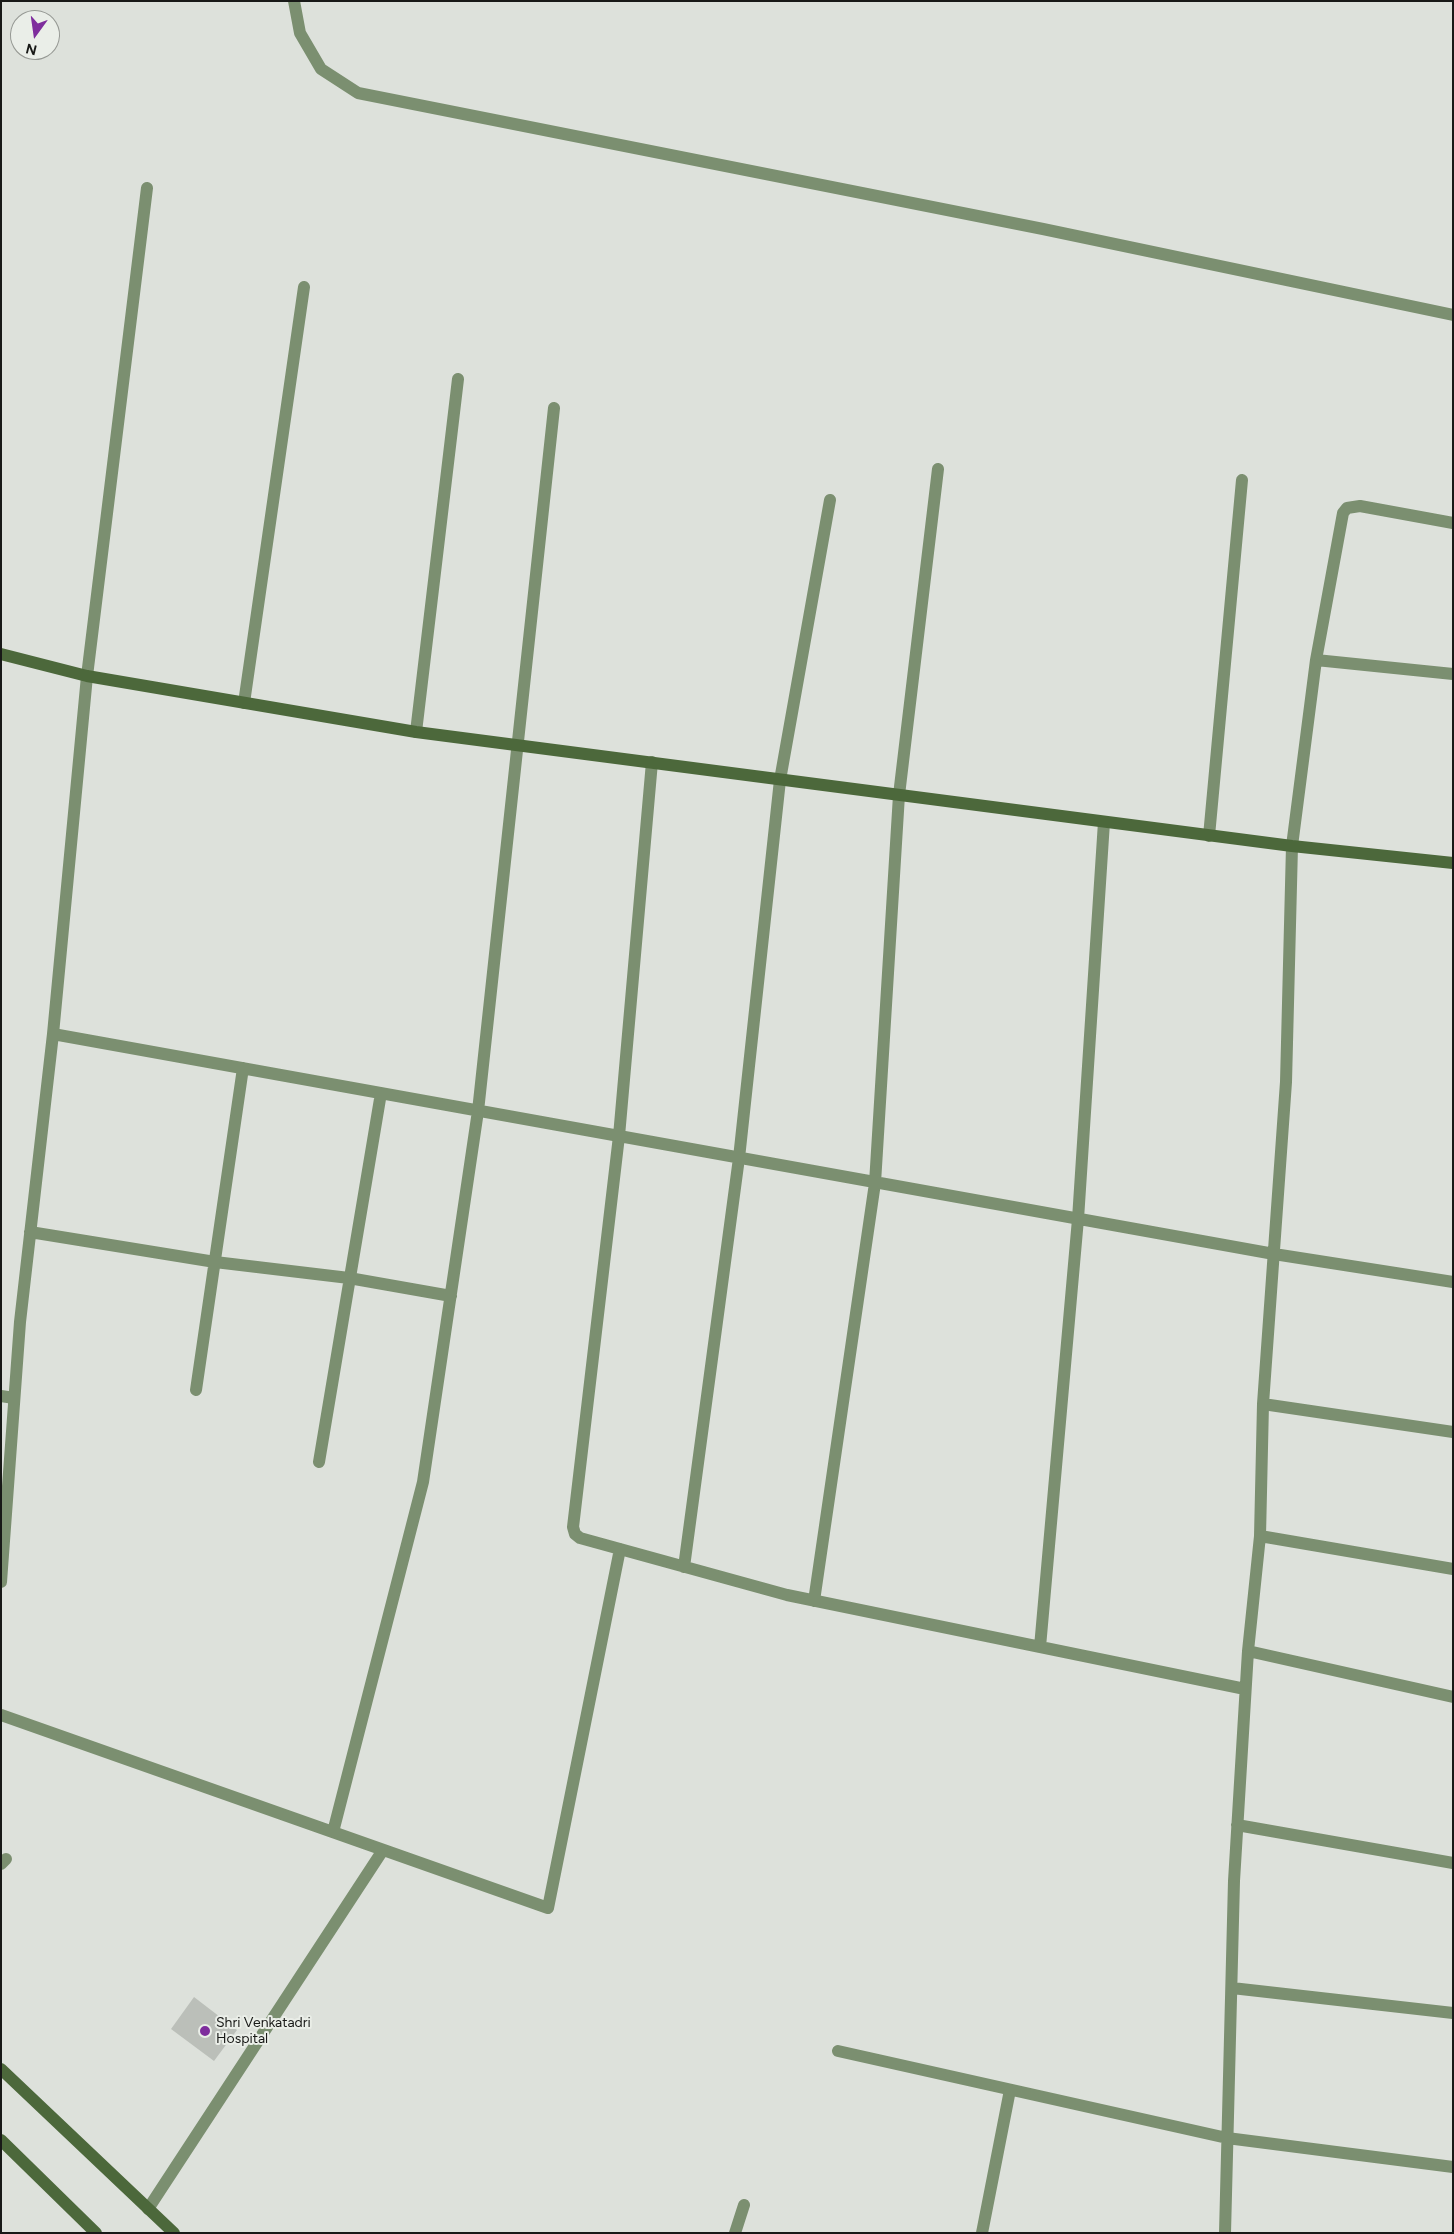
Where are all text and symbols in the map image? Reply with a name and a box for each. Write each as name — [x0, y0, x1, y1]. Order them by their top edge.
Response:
north arrow — [10, 10, 60, 60]
text: N — [24, 40, 39, 59]
place label: Shri Venkatadri Hospital — [216, 2015, 311, 2048]
marker: Shri Venkatadri Hospital — [198, 2024, 212, 2038]

